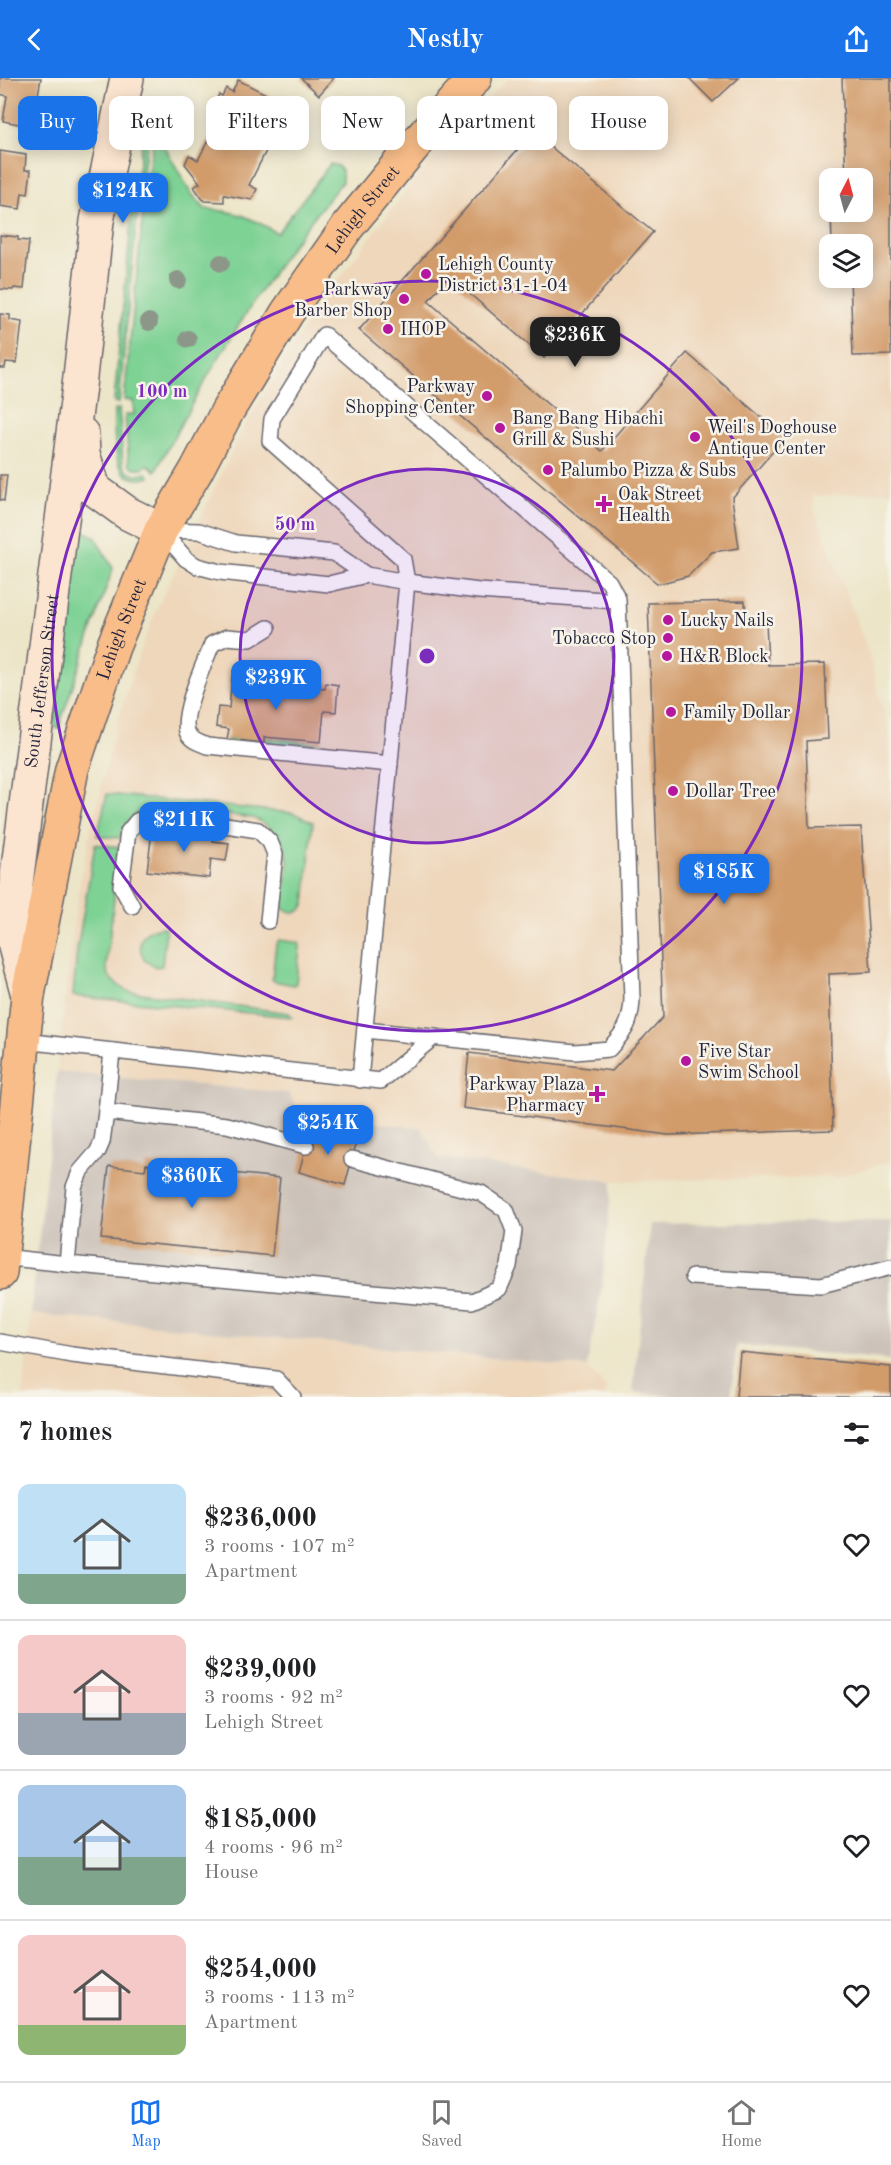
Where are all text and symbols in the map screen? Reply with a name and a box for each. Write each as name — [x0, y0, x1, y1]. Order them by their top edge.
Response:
icon: back — [18, 23, 51, 56]
icon: share — [840, 23, 873, 56]
text: Nestly — [407, 26, 484, 53]
chip: Buy — [18, 96, 97, 150]
chip: Rent — [109, 96, 194, 150]
chip: Filters — [206, 96, 309, 150]
chip: New — [321, 96, 405, 150]
chip: Apartment — [417, 96, 557, 150]
chip: House — [569, 96, 668, 150]
street label: Lehigh Street — [323, 162, 404, 258]
north arrow — [819, 168, 873, 222]
map controls — [819, 168, 873, 288]
pin: $124K — [81, 173, 165, 224]
text: $124K — [92, 182, 154, 202]
button: layers — [819, 234, 873, 288]
place label: Lehigh County District 31-1-04 — [438, 256, 568, 295]
marker: Lehigh County District 31-1-04 — [419, 267, 433, 281]
place label: Parkway Barber Shop — [294, 281, 392, 320]
marker: Parkway Barber Shop — [397, 292, 411, 306]
pin: $236K — [533, 317, 617, 368]
place label: IHOP — [400, 321, 446, 339]
marker: IHOP — [381, 322, 395, 336]
text: $236K — [544, 326, 606, 346]
place label: Parkway Shopping Center — [345, 378, 476, 417]
text: 100 m — [137, 383, 187, 401]
marker: Parkway Shopping Center — [480, 389, 494, 403]
place label: Bang Bang Hibachi Grill & Sushi — [512, 410, 663, 449]
place label: Weil's Doghouse Antique Center — [707, 419, 837, 458]
marker: Bang Bang Hibachi Grill & Sushi — [493, 421, 507, 435]
marker: Weil's Doghouse Antique Center — [688, 430, 702, 444]
place label: Palumbo Pizza & Subs — [560, 462, 736, 480]
marker: Palumbo Pizza & Subs — [541, 463, 555, 477]
place label: Oak Street Health — [618, 486, 702, 525]
marker: Oak Street Health — [595, 495, 613, 513]
text: 50 m — [275, 516, 315, 534]
street label: Lehigh Street — [95, 576, 150, 682]
street label: South Jefferson Street — [23, 593, 63, 769]
place label: Lucky Nails — [680, 612, 774, 630]
marker: Lucky Nails — [661, 613, 675, 627]
place label: Tobacco Stop — [552, 630, 656, 648]
marker: Tobacco Stop — [661, 631, 675, 645]
centre of rings — [417, 646, 437, 666]
place label: H&R Block — [679, 648, 769, 666]
marker: H&R Block — [660, 649, 674, 663]
pin: $239K — [234, 660, 318, 711]
text: $239K — [245, 669, 307, 689]
place label: Family Dollar — [683, 704, 791, 722]
marker: Family Dollar — [664, 705, 678, 719]
place label: Dollar Tree — [685, 783, 776, 801]
marker: Dollar Tree — [666, 784, 680, 798]
pin: $211K — [142, 802, 226, 853]
text: $211K — [153, 811, 215, 831]
pin: $185K — [682, 854, 766, 905]
text: $185K — [693, 863, 755, 883]
place label: Five Star Swim School — [698, 1043, 799, 1082]
marker: Five Star Swim School — [679, 1054, 693, 1068]
place label: Parkway Plaza Pharmacy — [469, 1076, 585, 1115]
marker: Parkway Plaza Pharmacy — [590, 1087, 604, 1101]
pin: $254K — [286, 1105, 370, 1156]
text: $254K — [297, 1114, 359, 1134]
pin: $360K — [150, 1158, 234, 1209]
text: $360K — [161, 1167, 223, 1187]
icon: filters — [840, 1417, 873, 1450]
text: 7 homes — [18, 1420, 112, 1446]
text: $236,000 — [204, 1506, 317, 1532]
icon: home — [66, 1508, 138, 1580]
icon: heart — [840, 1528, 873, 1561]
text: 3 rooms · 107 m² — [204, 1537, 354, 1557]
text: Apartment — [204, 1562, 298, 1582]
text: $239,000 — [204, 1657, 317, 1683]
icon: home — [66, 1659, 138, 1731]
icon: heart — [840, 1679, 873, 1712]
text: 3 rooms · 92 m² — [204, 1688, 343, 1708]
text: Lehigh Street — [204, 1713, 323, 1733]
text: $185,000 — [204, 1807, 317, 1833]
icon: home — [66, 1809, 138, 1881]
icon: heart — [840, 1829, 873, 1862]
text: 4 rooms · 96 m² — [204, 1838, 343, 1858]
text: House — [204, 1863, 258, 1883]
text: $254,000 — [204, 1957, 317, 1983]
icon: home — [66, 1959, 138, 2031]
icon: heart — [840, 1979, 873, 2012]
text: 3 rooms · 113 m² — [204, 1988, 354, 2008]
text: Apartment — [204, 2013, 298, 2033]
tab: Map — [129, 2096, 162, 2152]
tab: Saved — [421, 2096, 462, 2152]
tab: Home — [721, 2096, 762, 2152]

